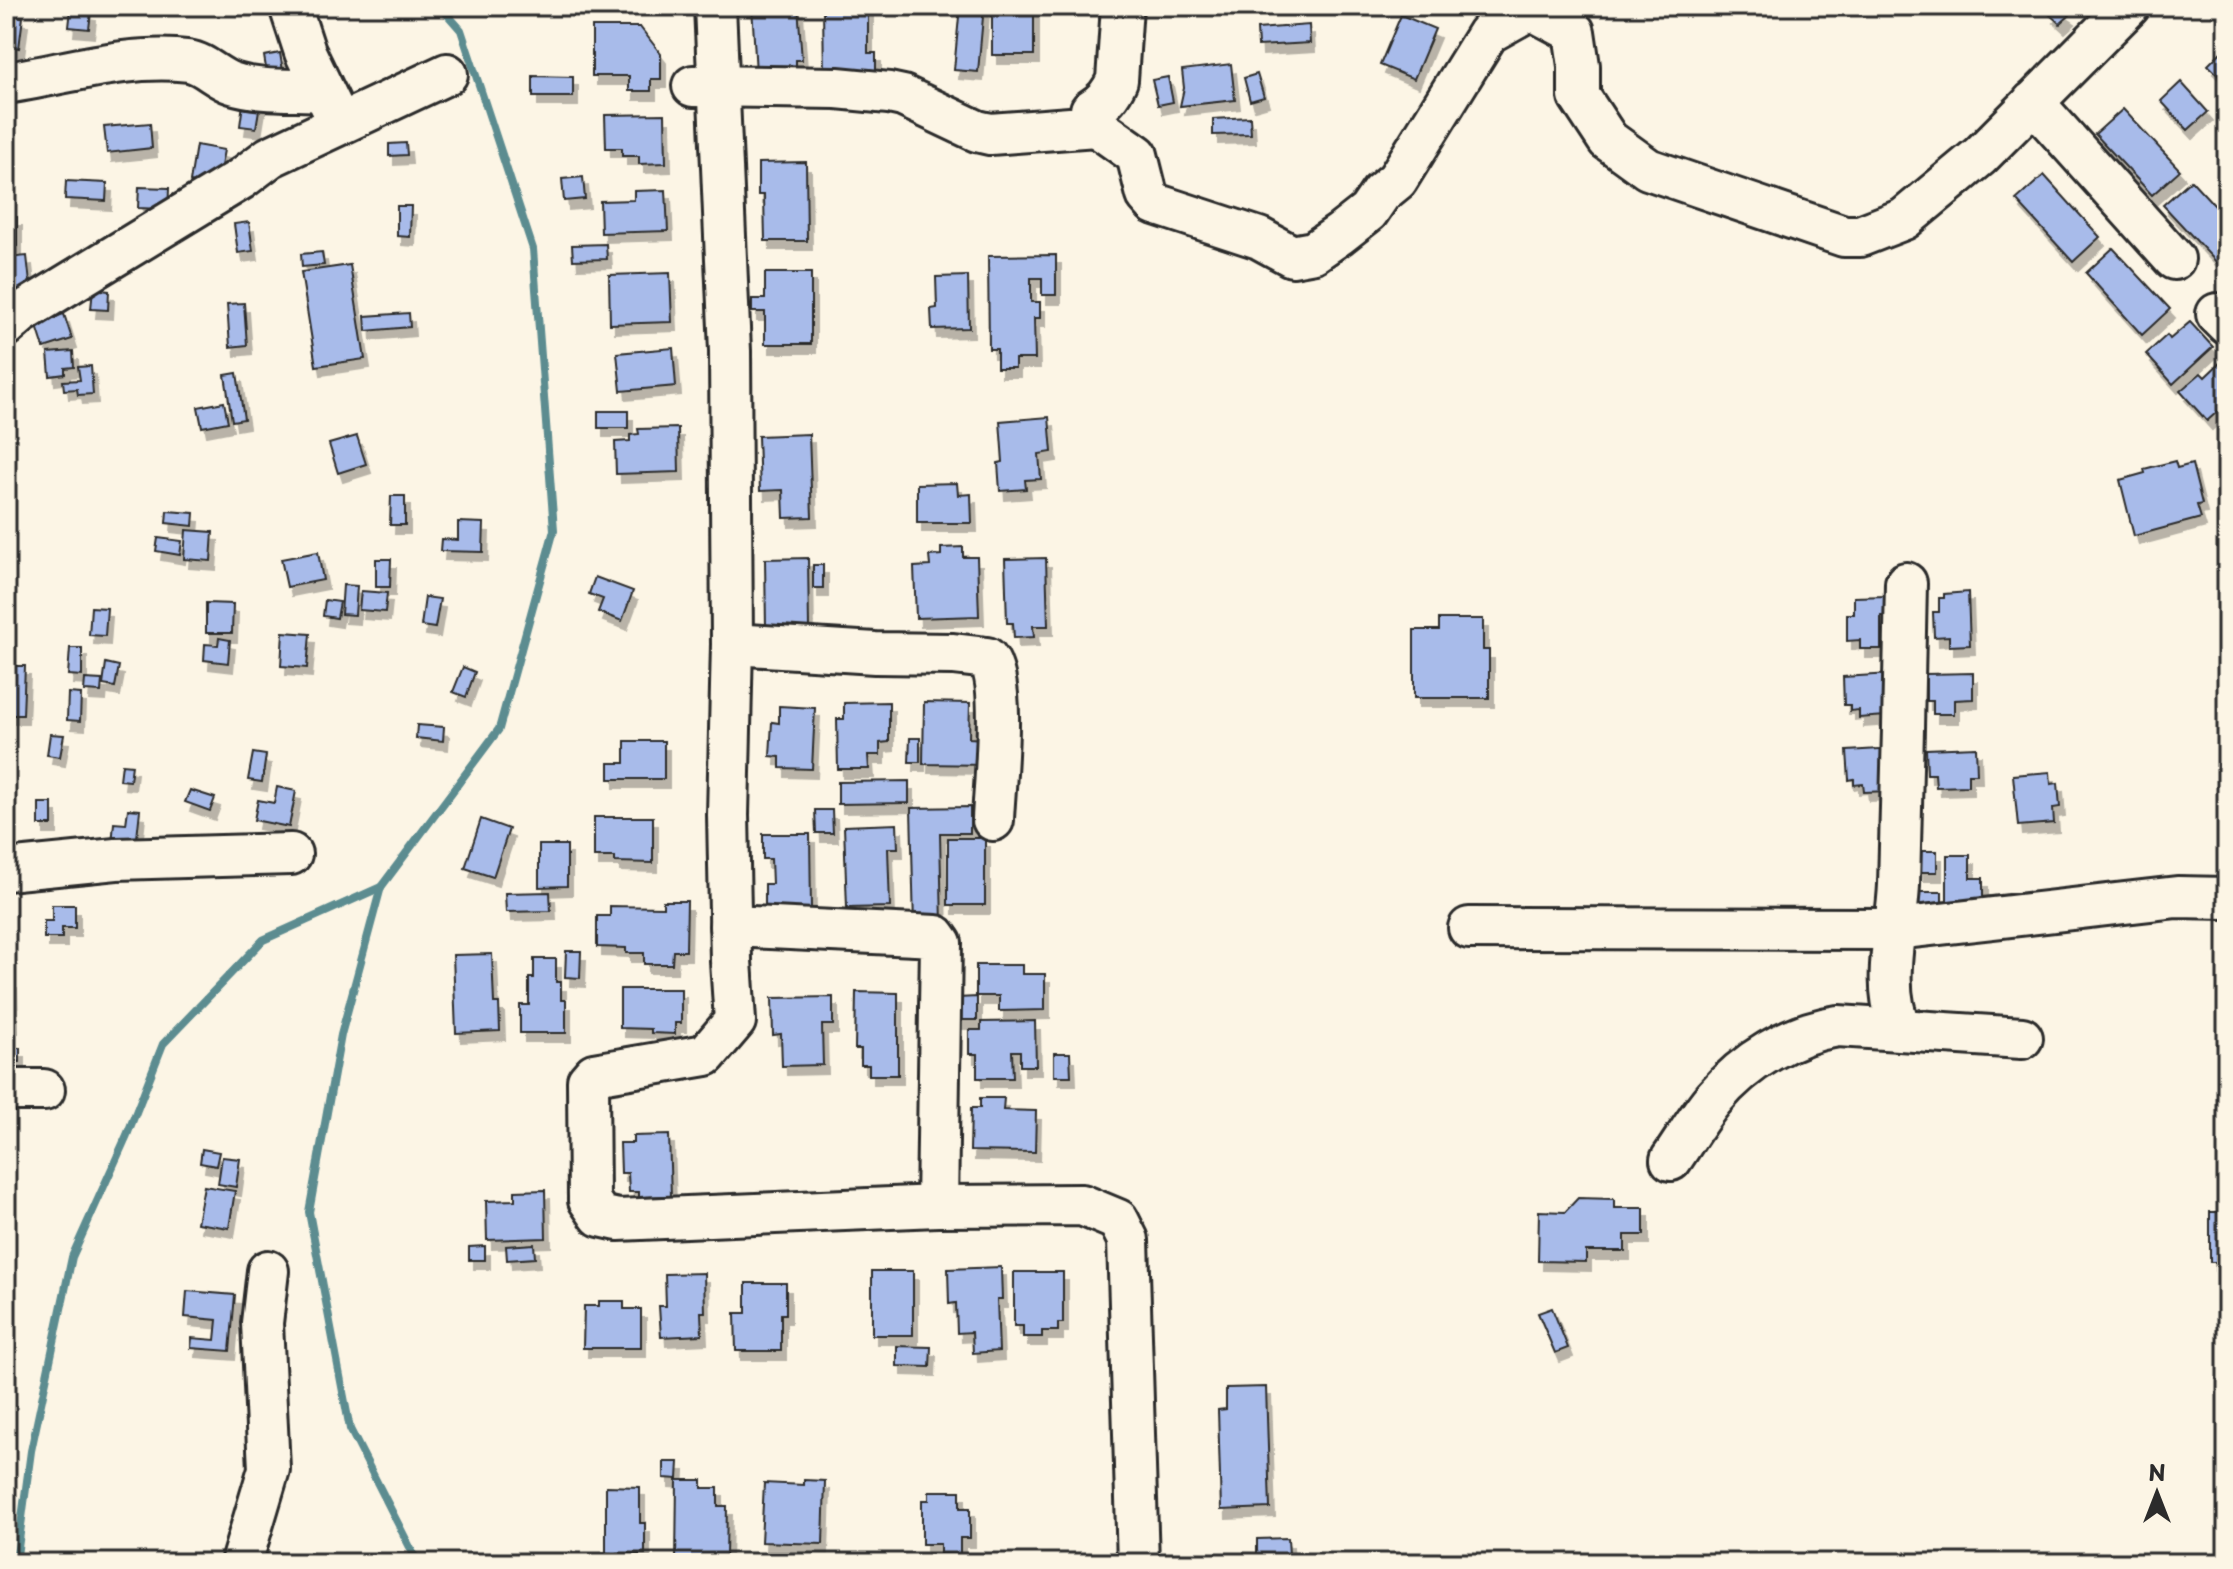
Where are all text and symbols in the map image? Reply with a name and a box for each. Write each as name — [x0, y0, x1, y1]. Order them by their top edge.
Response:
north arrow — [2117, 1453, 2197, 1533]
text: N — [2148, 1455, 2166, 1488]

